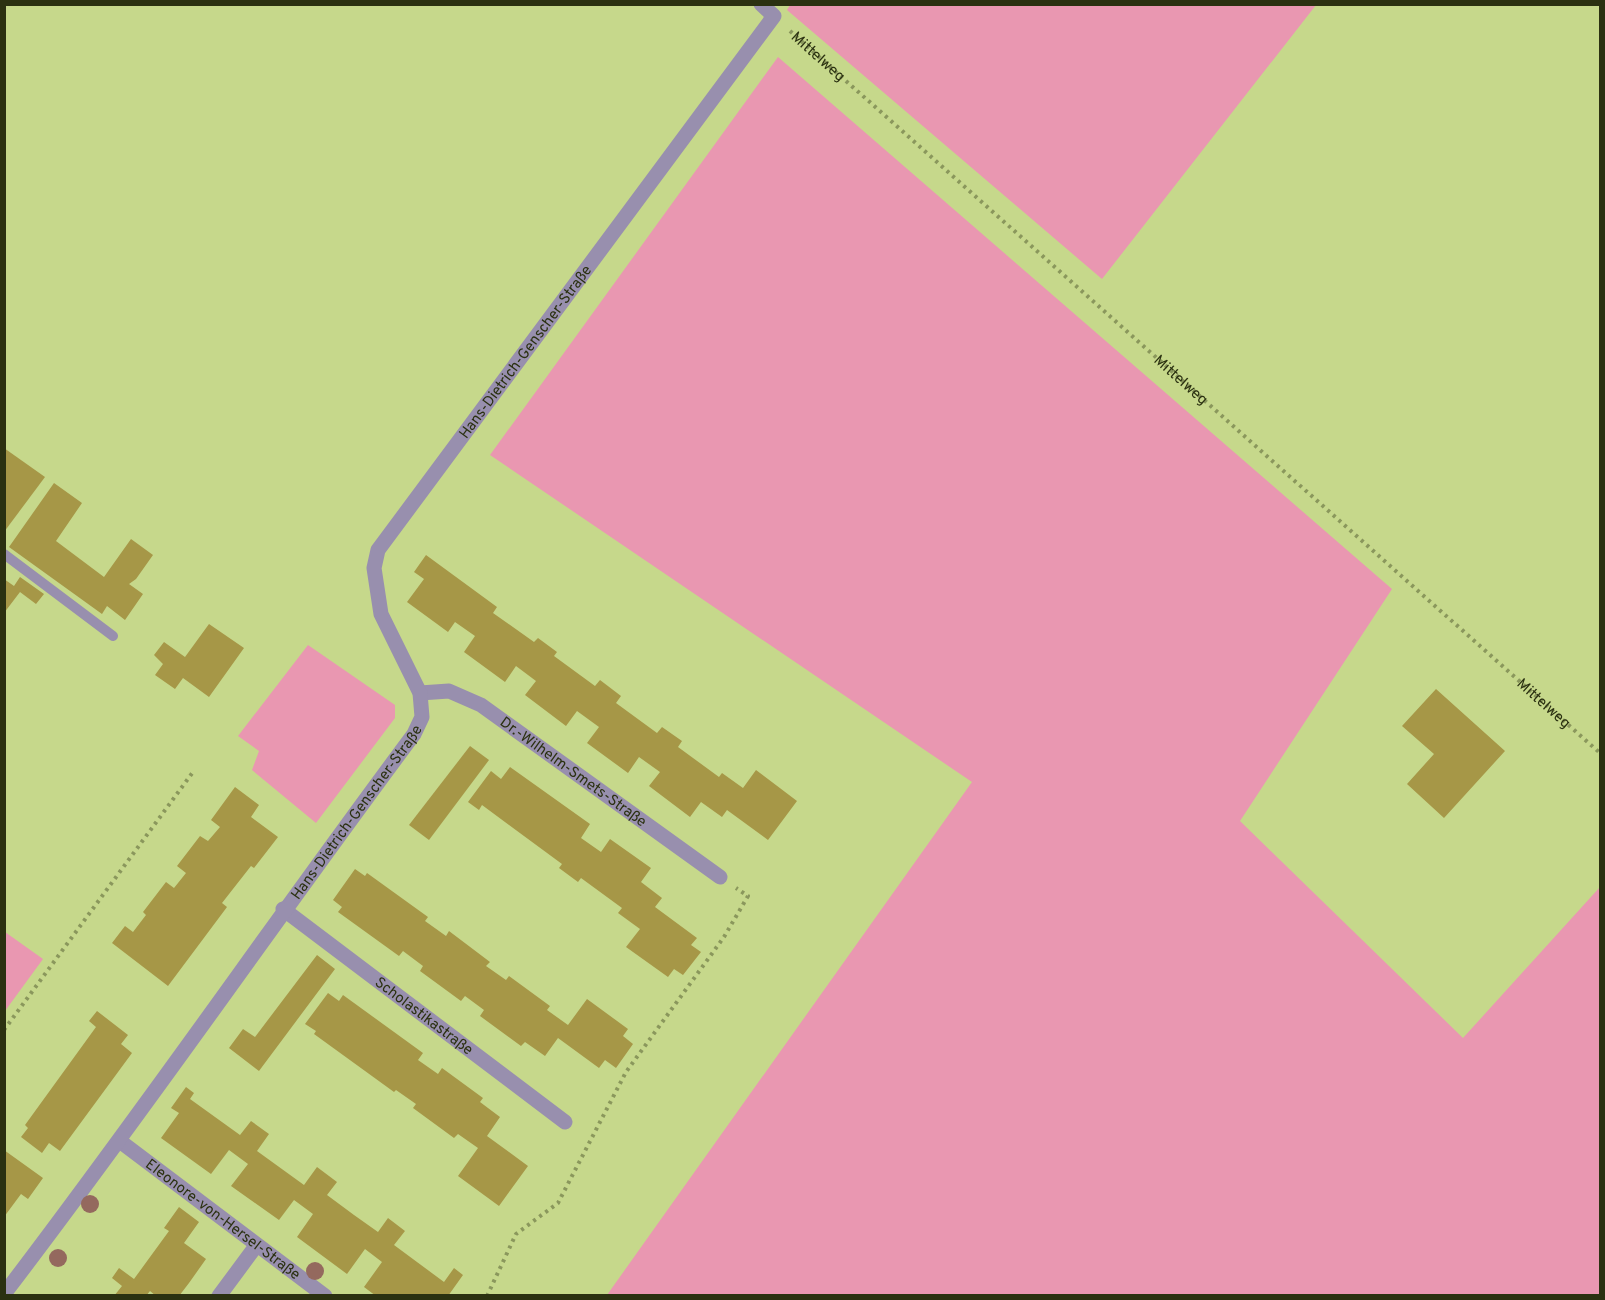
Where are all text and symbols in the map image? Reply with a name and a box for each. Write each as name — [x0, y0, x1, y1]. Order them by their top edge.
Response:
street label: Mittelweg — [786, 28, 848, 87]
street label: Hans-Dietrich-Genscher-Straße — [456, 262, 597, 443]
street label: Mittelweg — [1149, 352, 1211, 410]
street label: Mittelweg — [1512, 675, 1574, 733]
street label: Dr.-Wilhelm-Smets-Straße — [496, 714, 650, 832]
street label: Hans-Dietrich-Genscher-Straße — [288, 723, 428, 904]
street label: Scholastikastraße — [370, 974, 476, 1060]
street label: Eleonore-von-Hersel-Straße — [141, 1156, 304, 1285]

